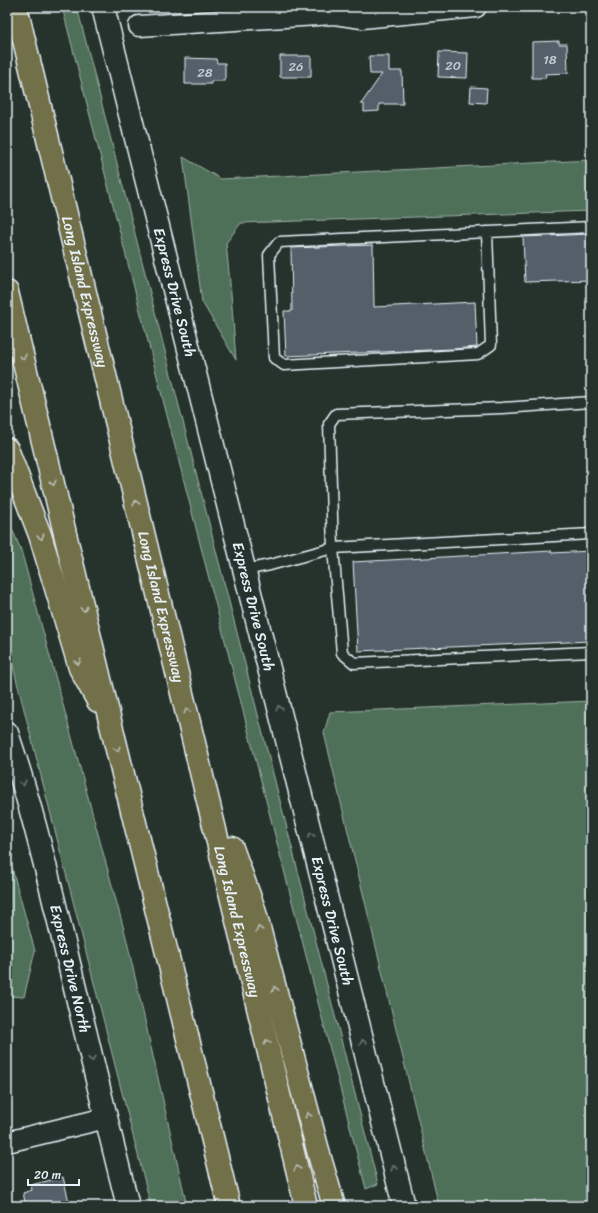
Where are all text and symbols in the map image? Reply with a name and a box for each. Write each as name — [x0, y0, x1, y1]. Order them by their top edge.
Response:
house number: 18 — [543, 48, 557, 71]
house number: 20 — [445, 54, 461, 77]
house number: 26 — [289, 55, 303, 78]
house number: 28 — [197, 61, 213, 84]
street label: Long Island Expressway — [54, 213, 116, 371]
street label: Express Drive South — [146, 225, 203, 360]
one-way arrow — [18, 353, 26, 360]
one-way arrow — [49, 480, 57, 486]
one-way arrow — [133, 500, 141, 506]
street label: Long Island Expressway — [130, 528, 192, 685]
one-way arrow — [36, 534, 45, 541]
street label: Express Drive South — [225, 539, 282, 674]
one-way arrow — [79, 606, 87, 613]
one-way arrow — [73, 658, 82, 665]
one-way arrow — [275, 705, 284, 712]
one-way arrow — [183, 708, 191, 714]
one-way arrow — [113, 746, 121, 753]
one-way arrow — [18, 780, 27, 787]
one-way arrow — [307, 831, 315, 838]
street label: Long Island Expressway — [206, 843, 268, 1000]
street label: Express Drive South — [304, 853, 361, 988]
street label: Express Drive North — [42, 902, 98, 1036]
one-way arrow — [256, 925, 264, 932]
one-way arrow — [272, 986, 280, 992]
one-way arrow — [263, 1039, 271, 1045]
one-way arrow — [359, 1039, 367, 1045]
one-way arrow — [87, 1055, 96, 1062]
one-way arrow — [305, 1111, 313, 1118]
scale bar — [28, 1161, 79, 1187]
text: 20 m — [34, 1164, 61, 1186]
one-way arrow — [294, 1165, 302, 1171]
one-way arrow — [391, 1165, 399, 1171]

